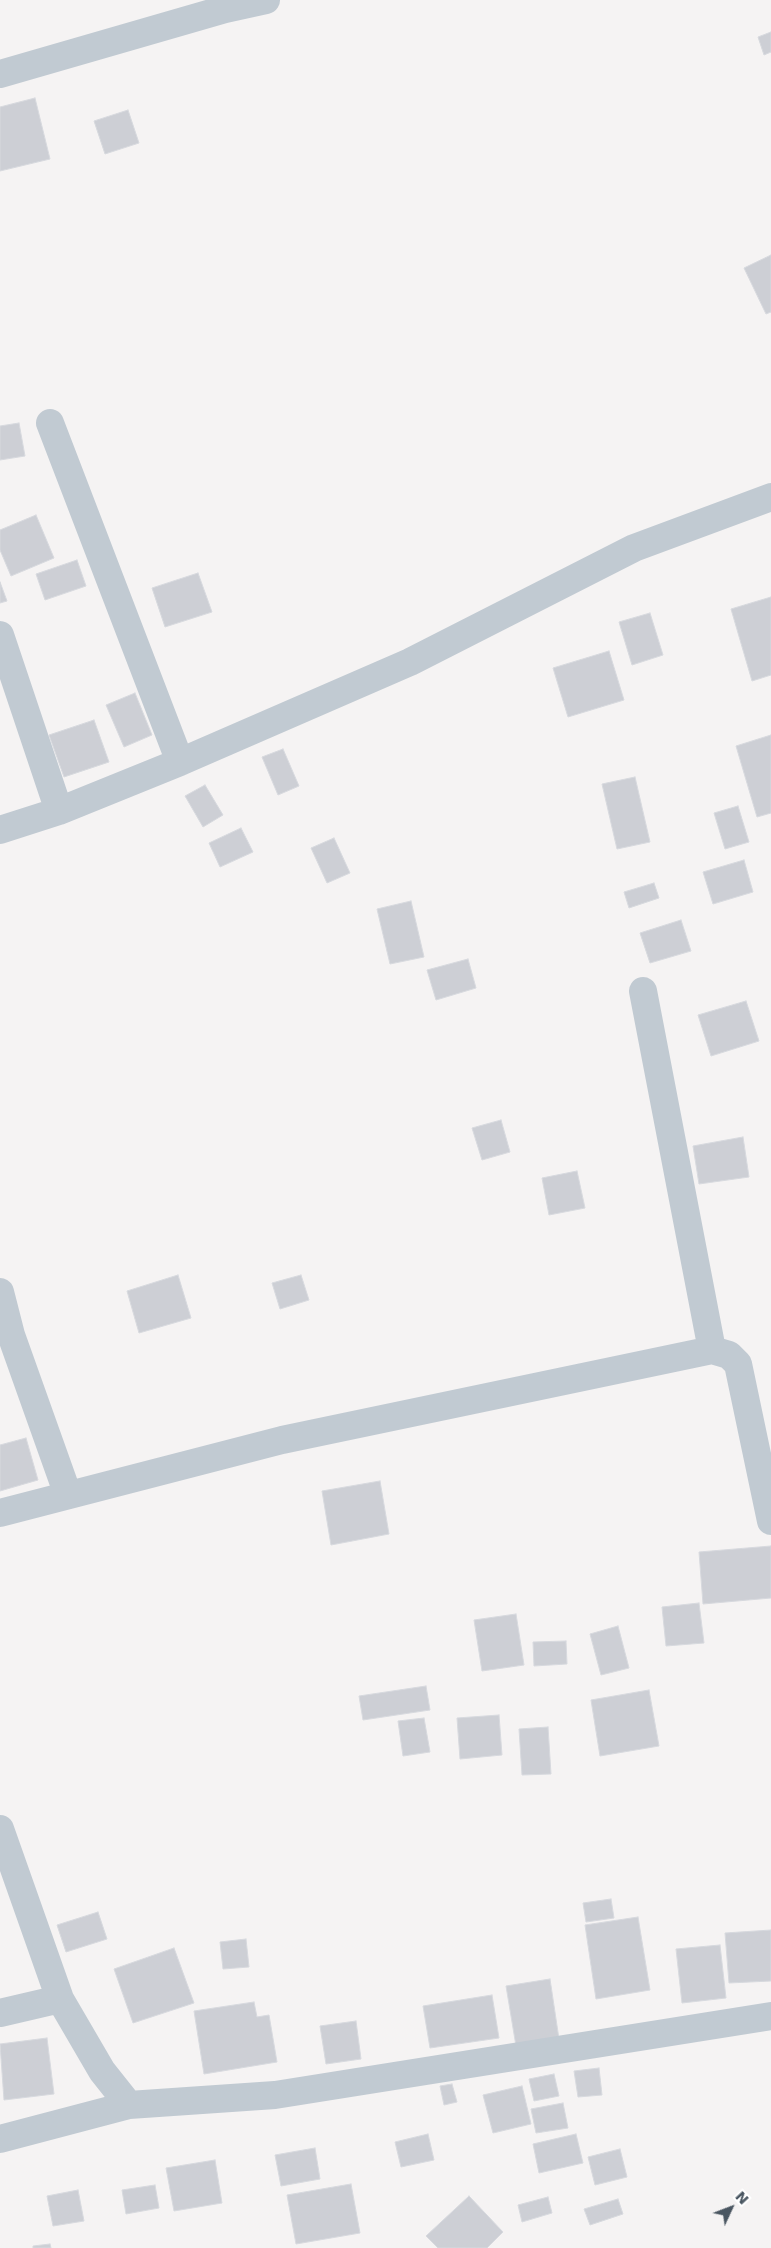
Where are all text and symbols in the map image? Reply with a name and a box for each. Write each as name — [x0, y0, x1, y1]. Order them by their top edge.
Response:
north arrow — [706, 2183, 756, 2233]
text: N — [732, 2188, 752, 2208]

